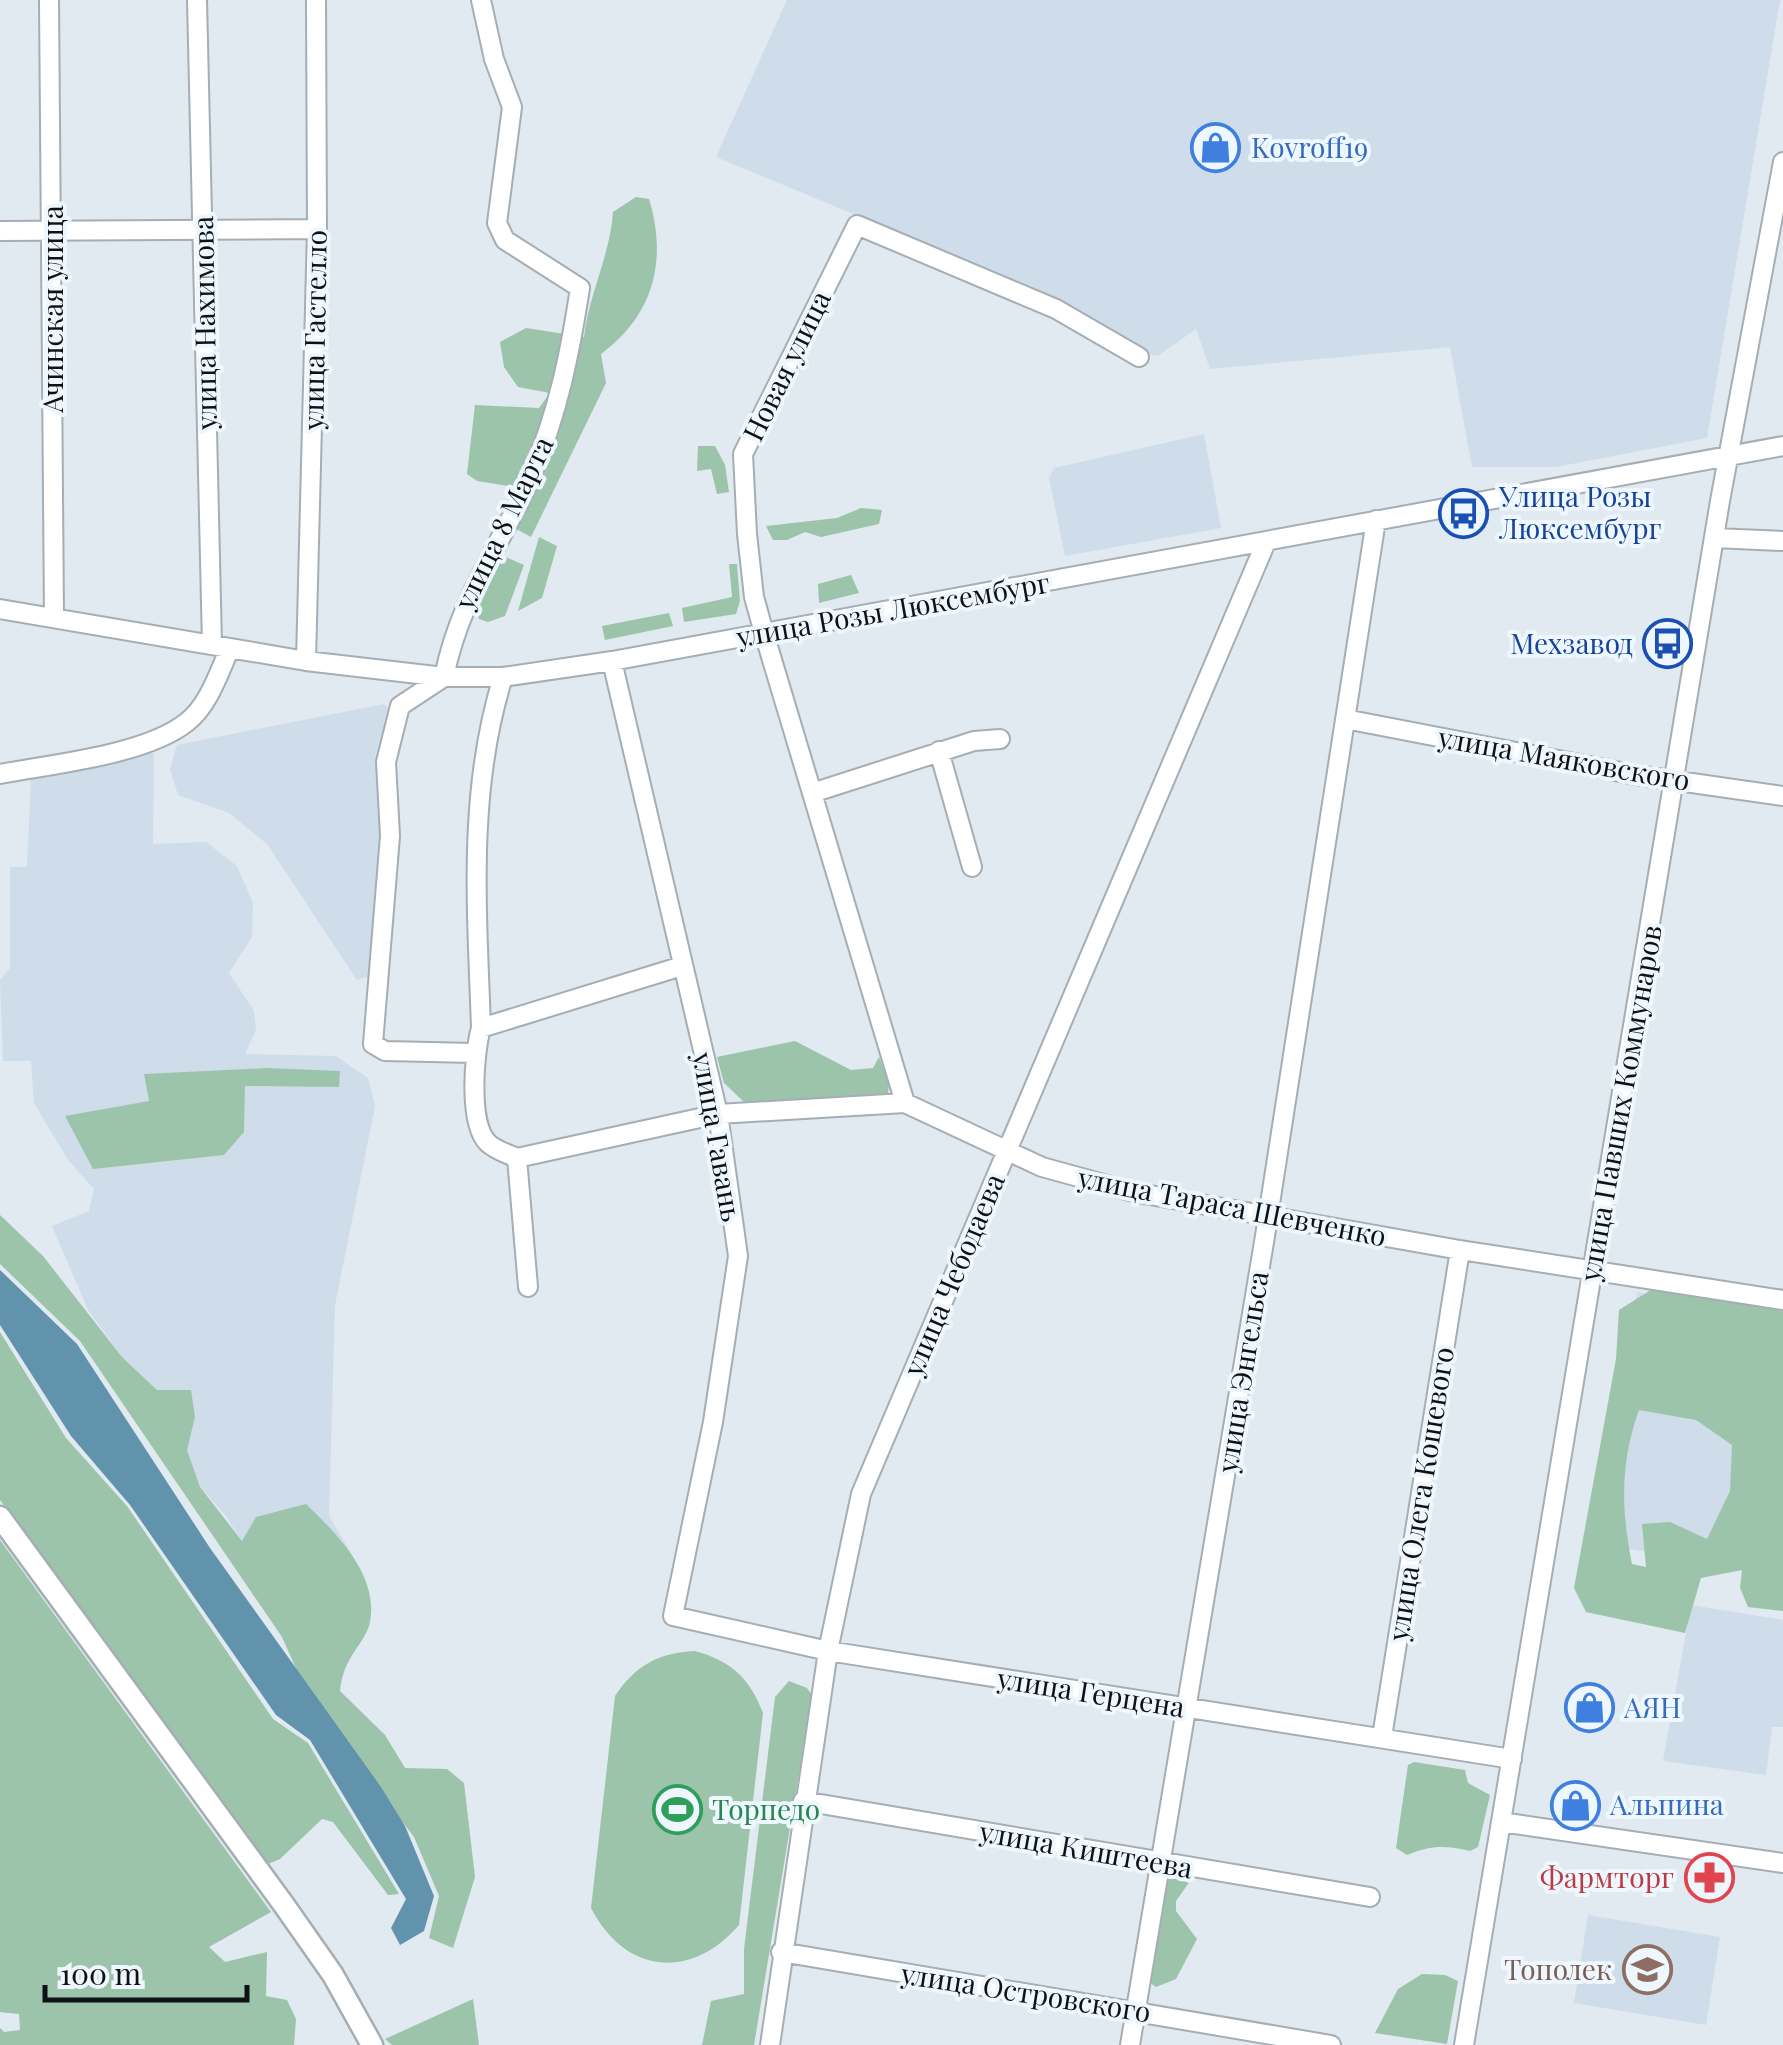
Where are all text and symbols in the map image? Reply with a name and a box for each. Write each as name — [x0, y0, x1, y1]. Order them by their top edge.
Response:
shop icon: Kovroff19 — [1190, 122, 1242, 174]
place label: Kovroff19 — [1251, 128, 1368, 165]
street label: Ачинская улица — [33, 205, 70, 414]
street label: улица Нахимова — [183, 216, 224, 431]
street label: улица Гастелло — [293, 230, 334, 431]
street label: Новая улица — [733, 284, 838, 447]
street label: улица 8 Марта — [444, 430, 561, 616]
place label: Улица Розы Люксембург — [1498, 477, 1662, 546]
bus stop icon: Улица Розы Люксембург — [1438, 487, 1490, 539]
street label: улица Розы Люксембург — [732, 563, 1052, 654]
bus stop icon: Мехзавод — [1642, 618, 1694, 670]
place label: Мехзавод — [1510, 624, 1633, 661]
street label: улица Маяковского — [1435, 717, 1693, 798]
street label: улица Павших Коммунаров — [1570, 922, 1669, 1285]
street label: улица Гавань — [685, 1048, 752, 1224]
street label: улица Тараса Шевченко — [1074, 1157, 1389, 1254]
street label: улица Чебодаева — [893, 1168, 1012, 1382]
street label: улица Энгельса — [1207, 1268, 1276, 1476]
street label: улица Олега Кошевого — [1378, 1344, 1461, 1644]
street label: улица Герцена — [994, 1658, 1188, 1725]
shop icon: АЯН — [1563, 1682, 1615, 1734]
place label: АЯН — [1623, 1688, 1681, 1725]
shop icon: Альпина — [1549, 1779, 1601, 1831]
sports icon: Торпедо — [651, 1784, 703, 1836]
place label: Альпина — [1609, 1785, 1724, 1822]
place label: Торпедо — [712, 1790, 820, 1827]
street label: улица Киштеева — [976, 1811, 1196, 1885]
pharmacy icon: Фармторг — [1683, 1852, 1735, 1904]
place label: Фармторг — [1540, 1858, 1674, 1895]
scale bar — [45, 1940, 248, 2002]
school or university icon: Тополек — [1621, 1944, 1673, 1996]
place label: Тополек — [1504, 1950, 1612, 1987]
text: 100 m — [60, 1953, 142, 1993]
street label: улица Островского — [898, 1953, 1154, 2030]

